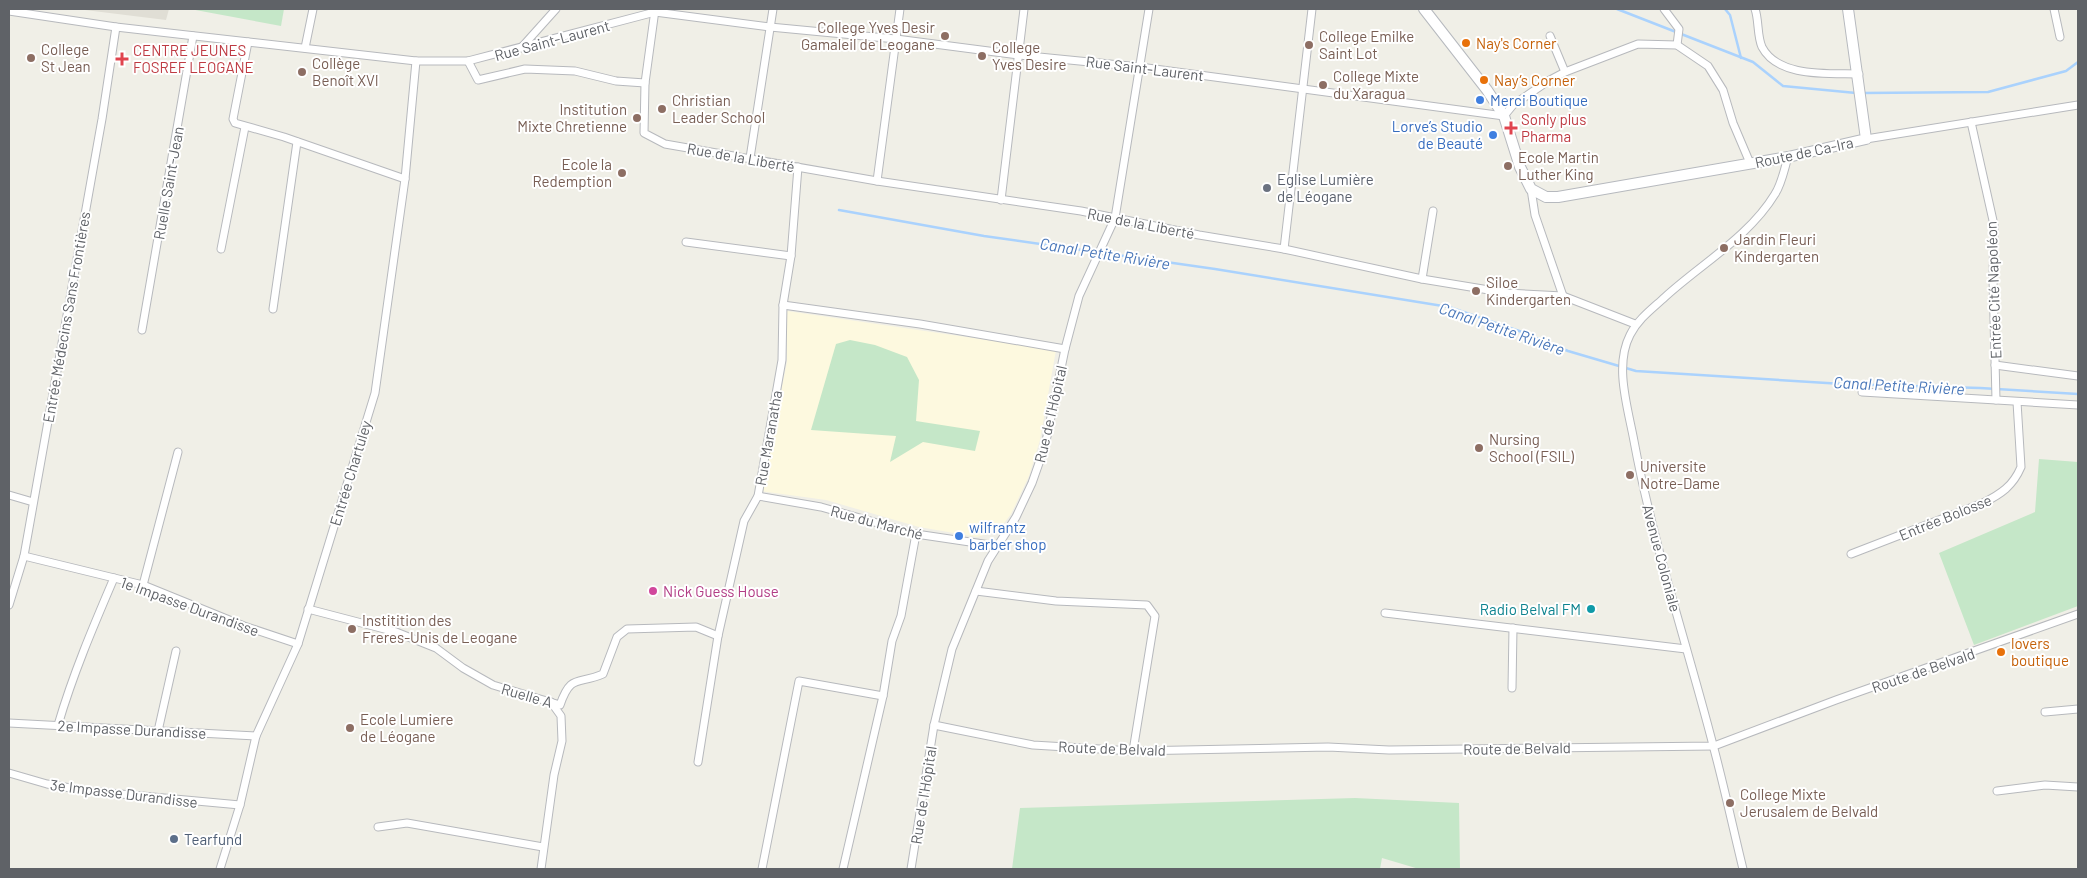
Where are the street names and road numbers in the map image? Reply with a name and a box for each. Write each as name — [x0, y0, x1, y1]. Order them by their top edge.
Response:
street label: Rue Saint-Laurent — [492, 16, 612, 64]
street label: Rue Saint-Laurent — [1085, 52, 1205, 84]
street label: Ruelle Saint-Jean — [149, 125, 187, 241]
street label: Route de Ca-Ira — [1753, 133, 1855, 171]
street label: Rue de la Liberté — [686, 139, 796, 175]
street label: Rue de la Liberté — [1086, 204, 1196, 242]
street label: Entrée Médecins Sans Frontières — [39, 210, 93, 424]
street label: Entrée Cité Napoléon — [1982, 221, 2004, 359]
street label: Rue de l'Hôpital — [1030, 364, 1070, 464]
street label: Rue Maranatha — [751, 389, 785, 487]
street label: Entrée Chartuley — [325, 418, 375, 528]
street label: Entrée Bolosse — [1896, 490, 1994, 544]
street label: Rue du Marché — [829, 501, 925, 543]
street label: Avenue Coloniale — [1639, 502, 1685, 614]
street label: 1e Impasse Durandisse — [118, 573, 262, 639]
street label: Route de Belvald — [1869, 644, 1977, 696]
street label: Ruelle A — [499, 679, 555, 711]
street label: 2e Impasse Durandisse — [57, 716, 207, 742]
street label: Route de Belvald — [1058, 737, 1166, 759]
street label: Route de Belvald — [1463, 738, 1571, 758]
street label: Rue de l'Hôpital — [906, 745, 940, 845]
street label: 3e Impasse Durandisse — [49, 775, 199, 811]

